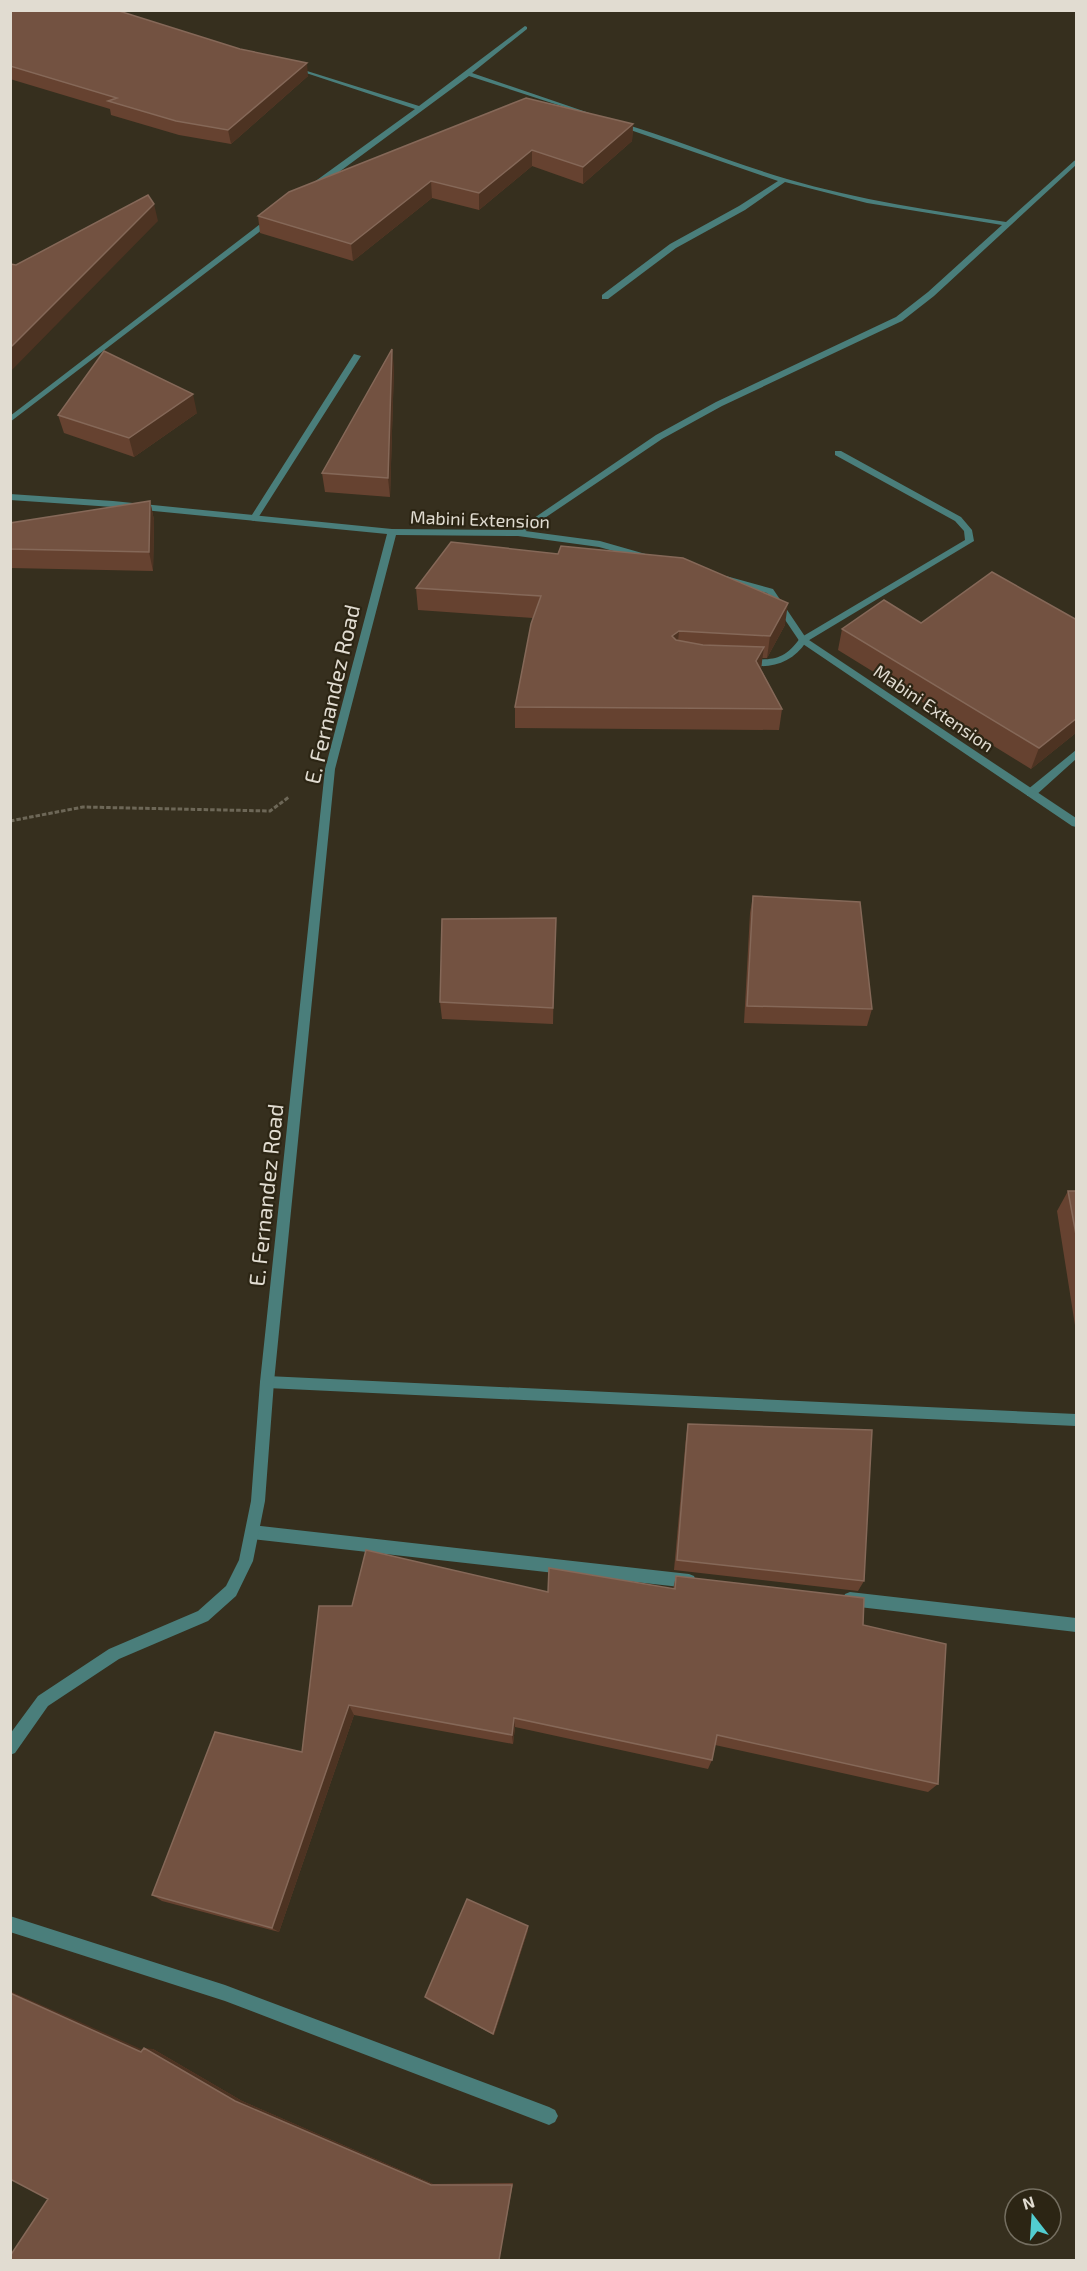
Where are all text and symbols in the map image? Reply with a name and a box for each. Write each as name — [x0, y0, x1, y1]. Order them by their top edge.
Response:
street label: Mabini Extension — [410, 506, 550, 532]
street label: E. Fernandez Road — [298, 602, 364, 786]
street label: Mabini Extension — [870, 660, 998, 756]
street label: E. Fernandez Road — [242, 1103, 288, 1287]
north arrow — [1003, 2187, 1063, 2247]
text: N — [1020, 2191, 1037, 2213]

